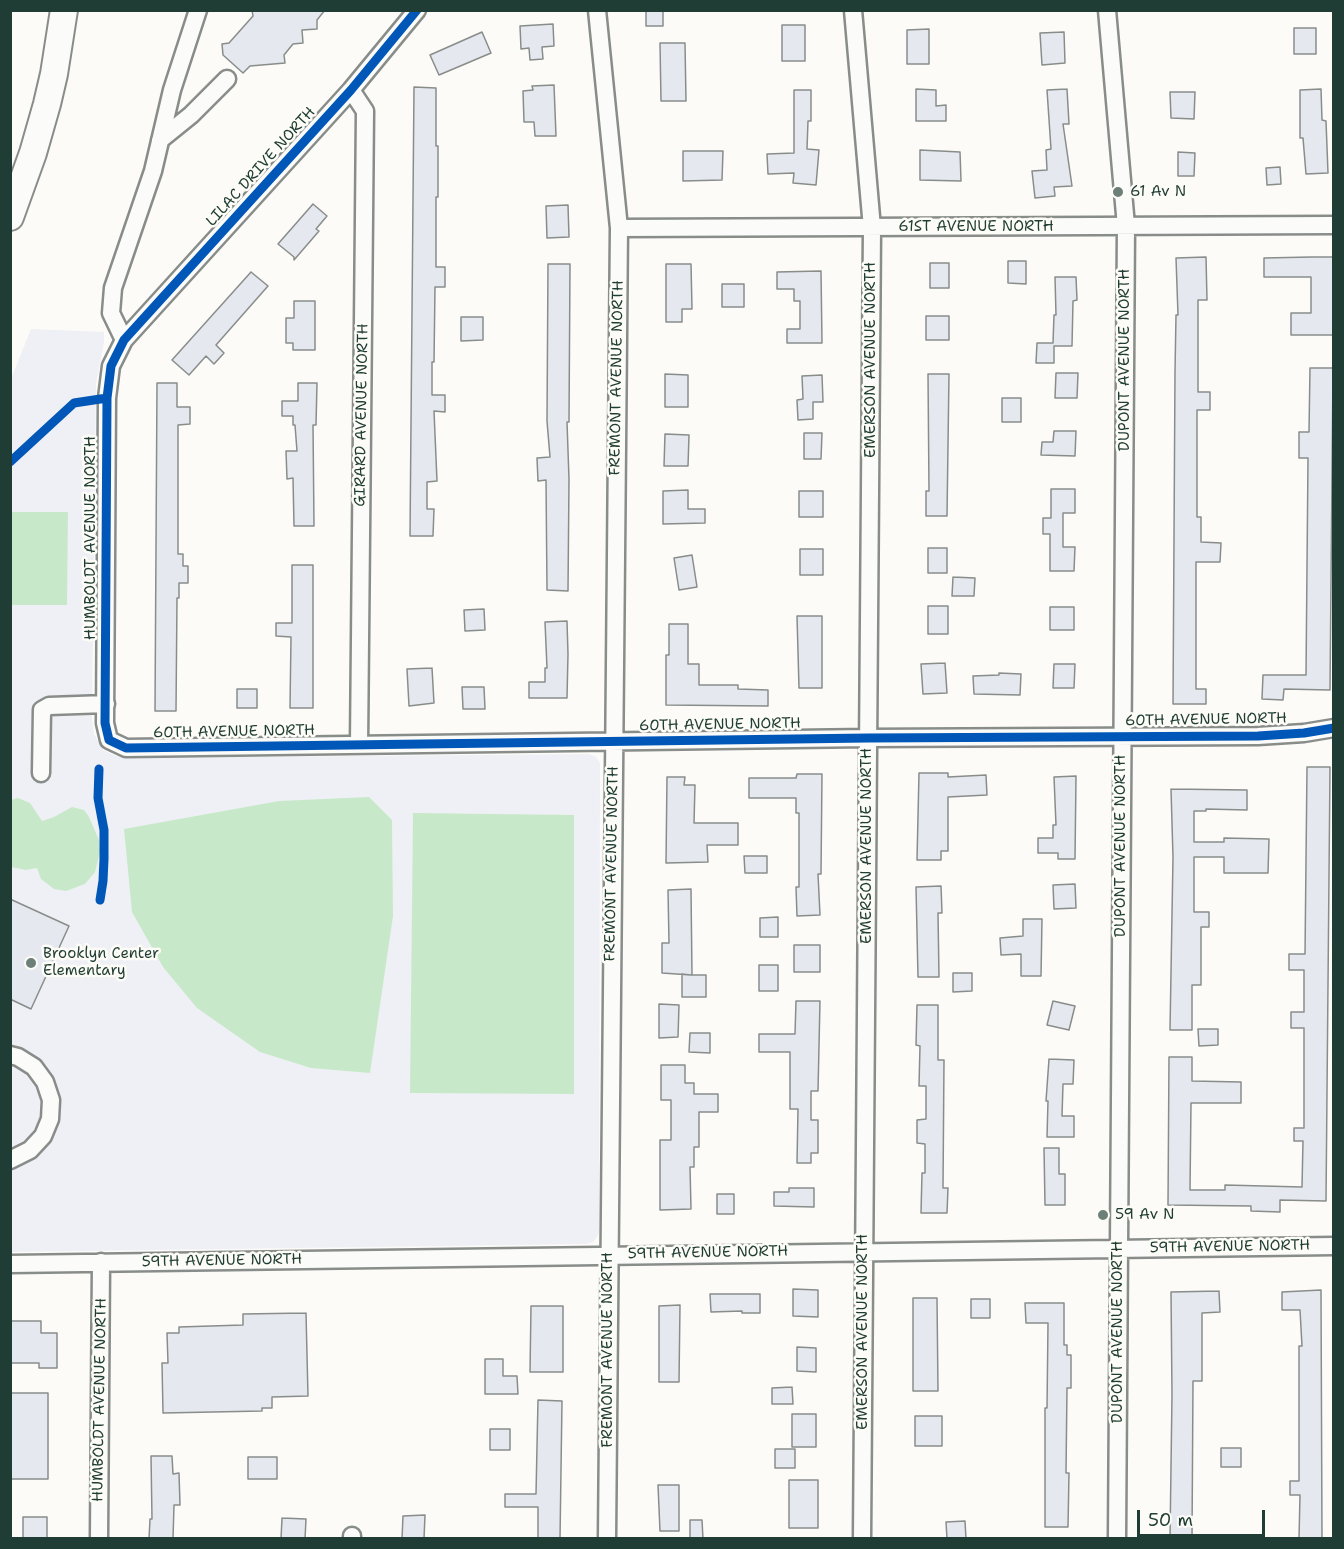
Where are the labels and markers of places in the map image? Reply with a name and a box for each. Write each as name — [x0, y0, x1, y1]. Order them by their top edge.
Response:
place label: 61 Av N — [1130, 183, 1186, 201]
marker: 61 Av N — [1111, 185, 1125, 199]
place label: Brooklyn Center Elementary — [43, 945, 159, 980]
marker: Brooklyn Center Elementary — [24, 956, 38, 970]
place label: 59 Av N — [1115, 1206, 1175, 1224]
marker: 59 Av N — [1096, 1208, 1110, 1222]

